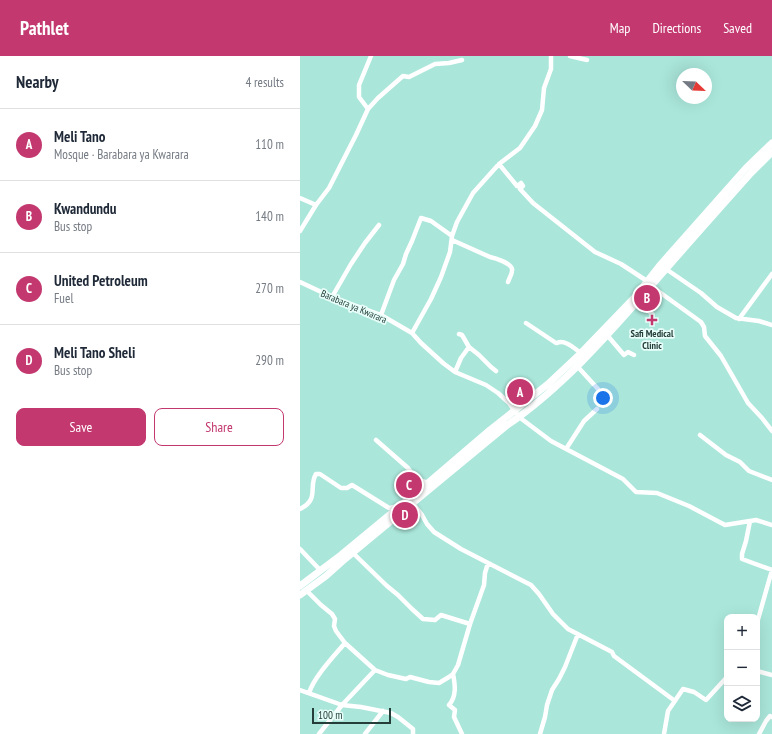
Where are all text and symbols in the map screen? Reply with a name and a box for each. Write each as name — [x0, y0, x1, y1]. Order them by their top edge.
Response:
text: Pathlet — [20, 16, 69, 40]
text: Map — [610, 19, 630, 37]
text: Directions — [652, 19, 701, 37]
text: Saved — [723, 19, 752, 37]
north arrow — [676, 68, 712, 104]
text: Nearby — [16, 71, 59, 93]
text: 4 results — [245, 74, 284, 91]
text: Meli Tano — [54, 127, 105, 146]
text: A — [26, 136, 32, 153]
text: 110 m — [255, 136, 284, 153]
text: Mosque · Barabara ya Kwarara — [54, 146, 189, 163]
text: Kwandundu — [54, 199, 116, 218]
text: B — [26, 208, 32, 225]
text: 140 m — [255, 208, 284, 225]
text: Bus stop — [54, 218, 92, 235]
text: United Petroleum — [54, 271, 148, 290]
text: C — [26, 280, 32, 297]
text: 270 m — [255, 280, 284, 297]
pin: B — [634, 283, 660, 313]
street label: Barabara ya Kwarara — [319, 287, 389, 326]
text: Fuel — [54, 290, 73, 307]
marker: Safi Medical Clinic — [646, 314, 658, 326]
place label: Safi Medical Clinic — [631, 327, 674, 352]
text: Meli Tano Sheli — [54, 343, 135, 362]
text: D — [26, 352, 32, 369]
text: 290 m — [255, 352, 284, 369]
text: Bus stop — [54, 362, 92, 379]
pin: A — [507, 377, 533, 407]
your location — [593, 388, 613, 408]
button: Save — [16, 408, 146, 446]
button: Share — [154, 408, 284, 446]
pin: C — [396, 470, 422, 500]
pin: D — [392, 500, 418, 530]
map controls — [724, 614, 760, 722]
button: + — [724, 614, 760, 650]
button: − — [724, 650, 760, 686]
button: layers — [724, 686, 760, 722]
scale bar — [312, 706, 391, 725]
text: 100 m — [318, 708, 342, 722]

